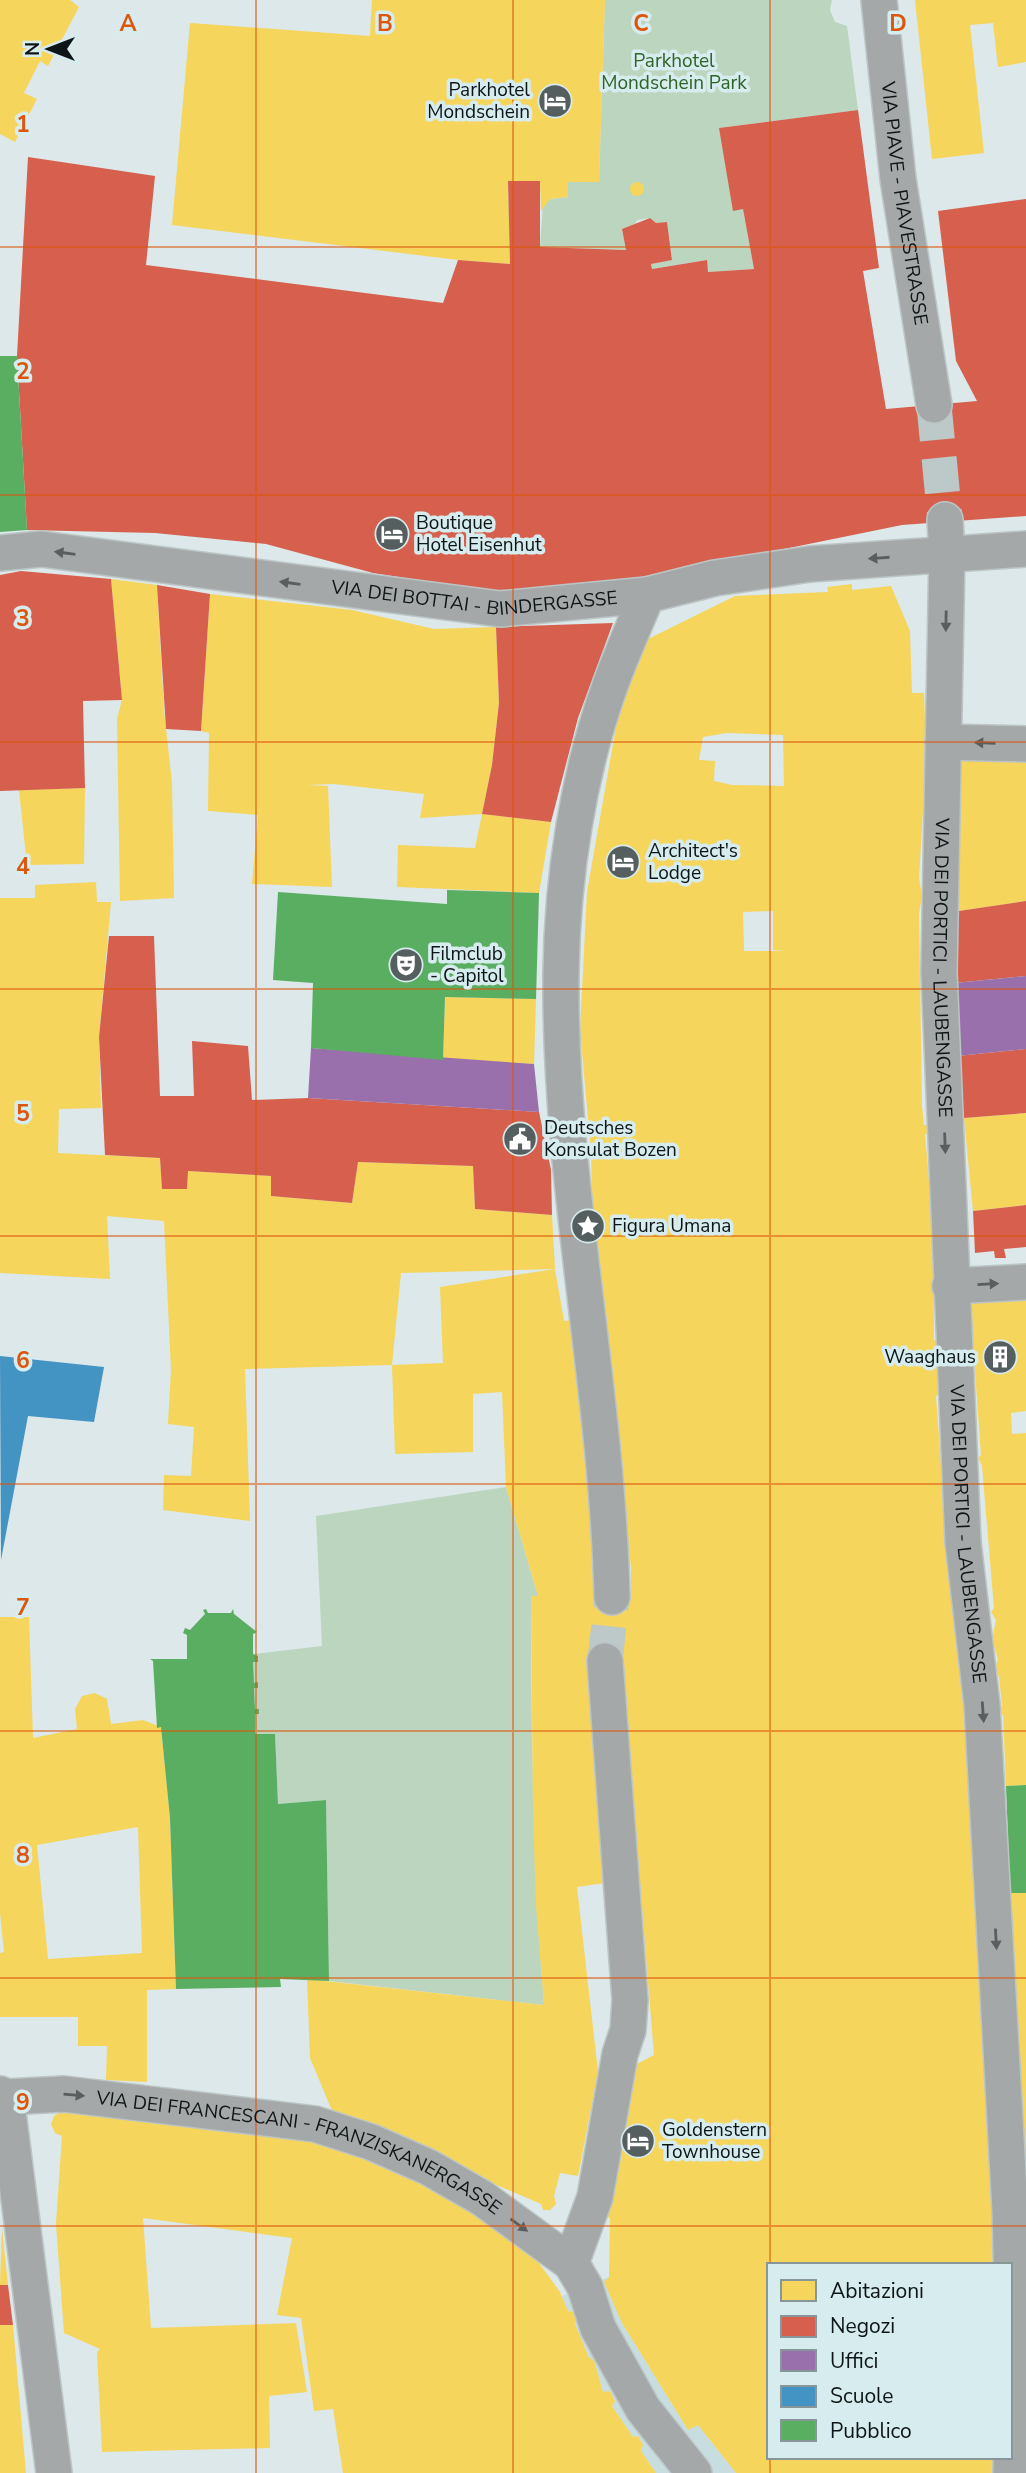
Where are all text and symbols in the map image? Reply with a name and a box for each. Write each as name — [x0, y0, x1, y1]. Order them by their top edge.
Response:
text: A — [119, 8, 137, 39]
text: B — [377, 8, 393, 39]
text: C — [633, 8, 649, 39]
text: D — [889, 8, 907, 39]
north arrow — [14, 14, 84, 84]
text: N — [20, 42, 46, 56]
park label: Parkhotel Mondschein Park — [601, 48, 747, 96]
place label: Parkhotel Mondschein — [427, 77, 530, 125]
street label: VIA PIAVE - PIAVESTRASSE — [875, 79, 934, 327]
hotel icon: Parkhotel Mondschein — [536, 82, 574, 120]
text: 1 — [16, 109, 30, 140]
text: 2 — [16, 356, 30, 387]
place label: Boutique Hotel Eisenhut — [416, 510, 542, 558]
hotel icon: Boutique Hotel Eisenhut — [373, 515, 411, 553]
one-way arrow — [54, 547, 76, 558]
one-way arrow — [868, 553, 890, 564]
street label: VIA DEI BOTTAI - BINDERGASSE — [329, 574, 619, 622]
one-way arrow — [279, 577, 301, 588]
text: 3 — [16, 603, 30, 634]
one-way arrow — [940, 611, 952, 633]
one-way arrow — [973, 737, 995, 748]
street label: VIA DEI PORTICI - LAUBENGASSE — [926, 817, 958, 1118]
place label: Architect's Lodge — [648, 838, 738, 886]
hotel icon: Architect's Lodge — [604, 843, 642, 881]
text: 4 — [16, 851, 30, 882]
place label: Filmclub - Capitol — [430, 941, 504, 989]
theatre icon: Filmclub - Capitol — [387, 946, 425, 984]
text: 5 — [16, 1098, 30, 1129]
place label: Deutsches Konsulat Bozen — [544, 1115, 677, 1163]
public building icon: Deutsches Konsulat Bozen — [501, 1120, 539, 1158]
one-way arrow — [940, 1132, 951, 1154]
place icon: Figura Umana — [569, 1207, 607, 1245]
place label: Figura Umana — [612, 1213, 731, 1239]
one-way arrow — [977, 1278, 999, 1289]
building icon: Waaghaus — [981, 1338, 1019, 1376]
place label: Waaghaus — [884, 1344, 976, 1370]
text: 6 — [16, 1345, 30, 1376]
street label: VIA DEI PORTICI - LAUBENGASSE — [943, 1383, 992, 1685]
text: 7 — [16, 1592, 30, 1623]
one-way arrow — [978, 1701, 989, 1723]
text: 8 — [16, 1840, 30, 1871]
one-way arrow — [991, 1928, 1002, 1950]
street label: VIA DEI FRANCESCANI - FRANZISKANERGASSE — [94, 2085, 507, 2221]
text: 9 — [16, 2087, 30, 2118]
one-way arrow — [63, 2090, 85, 2101]
place label: Goldenstern Townhouse — [662, 2117, 767, 2165]
hotel icon: Goldenstern Townhouse — [619, 2122, 657, 2160]
one-way arrow — [510, 2218, 528, 2232]
legend — [767, 2263, 1012, 2459]
text: Abitazioni — [830, 2277, 924, 2305]
text: Negozi — [830, 2312, 895, 2340]
text: Uffici — [830, 2347, 878, 2375]
text: Scuole — [830, 2382, 893, 2410]
text: Pubblico — [830, 2417, 912, 2445]

